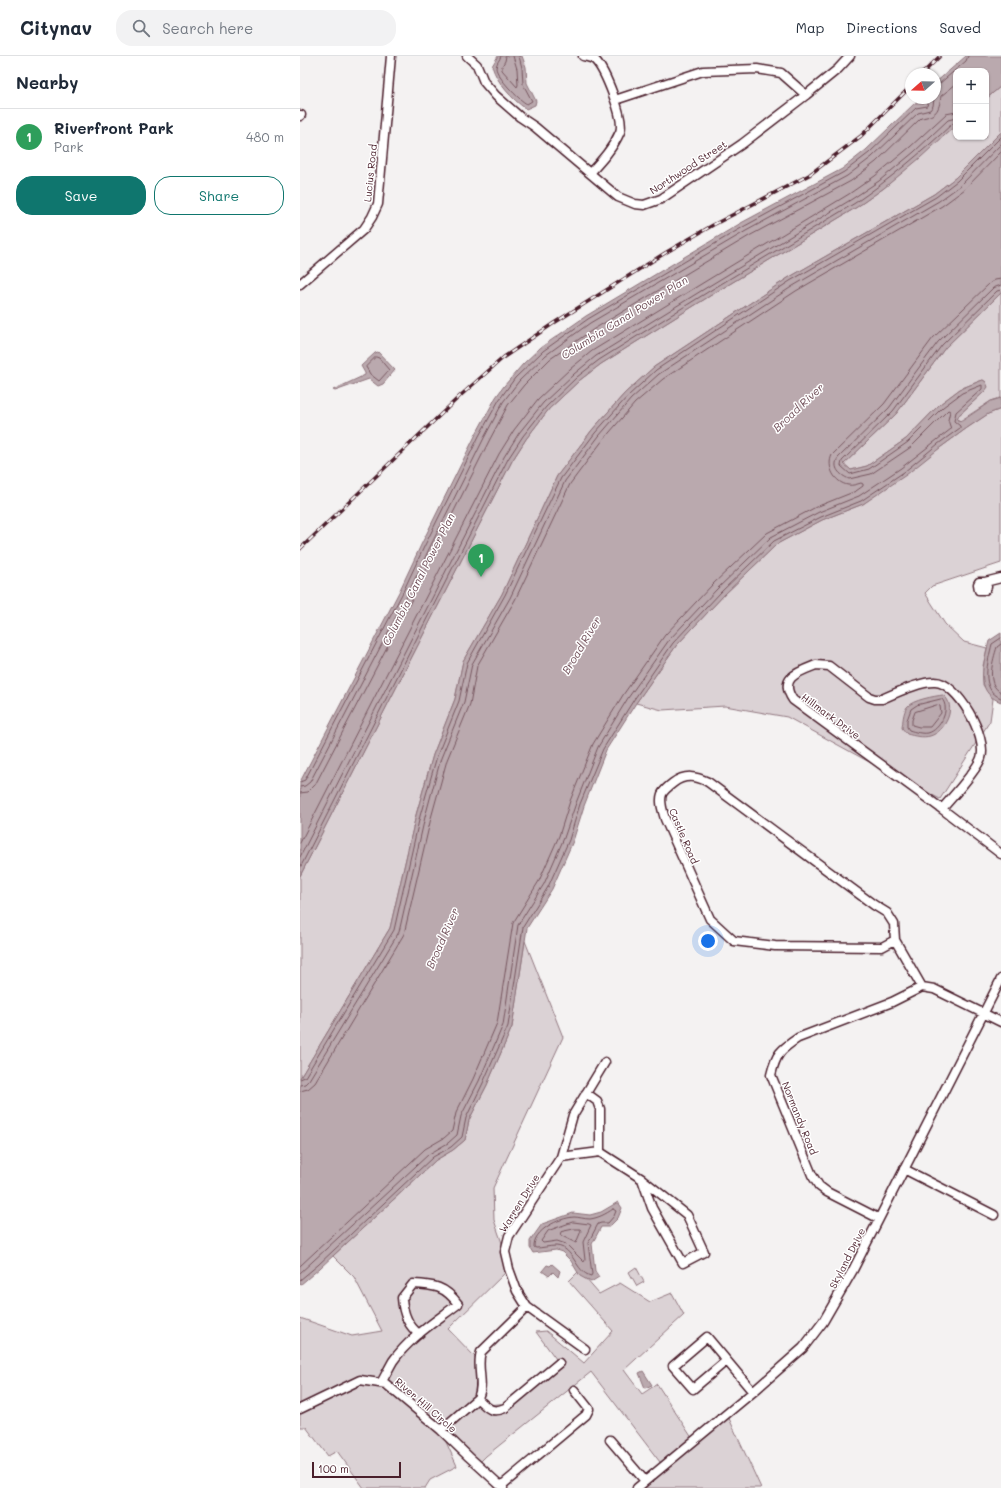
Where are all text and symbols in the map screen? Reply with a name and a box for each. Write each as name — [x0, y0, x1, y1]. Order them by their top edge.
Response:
search box — [116, 10, 396, 46]
text: Citynav — [20, 15, 92, 40]
icon: search — [130, 17, 152, 39]
text: Search here — [162, 18, 253, 38]
text: Map — [796, 18, 824, 37]
text: Directions — [846, 18, 917, 37]
text: Saved — [939, 18, 981, 37]
north arrow — [905, 68, 941, 104]
map controls — [953, 68, 989, 140]
button: + — [953, 68, 989, 104]
text: Nearby — [16, 71, 78, 93]
button: − — [953, 104, 989, 140]
text: Riverfront Park — [54, 118, 174, 138]
text: 1 — [26, 128, 32, 145]
text: 480 m — [246, 128, 284, 145]
street label: Northwood Street — [647, 137, 729, 197]
text: Park — [54, 138, 83, 155]
street label: Lucius Road — [360, 143, 380, 203]
button: Save — [16, 176, 146, 215]
button: Share — [154, 176, 284, 215]
water label: Columbia Canal Power Plan — [558, 272, 690, 362]
water label: Broad River — [769, 379, 827, 435]
water label: Columbia Canal Power Plan — [378, 510, 458, 648]
pin: 1 — [468, 544, 494, 577]
water label: Broad River — [558, 613, 604, 677]
street label: Hillmark Drive — [799, 690, 863, 742]
street label: Castle Road — [666, 806, 702, 866]
water label: Broad River — [422, 905, 462, 971]
your location — [698, 931, 718, 951]
street label: Normandy Road — [779, 1079, 821, 1157]
street label: Warren Drive — [495, 1171, 543, 1235]
street label: Skyland Drive — [826, 1225, 868, 1291]
street label: River Hill Circle — [392, 1374, 460, 1436]
scale bar — [312, 1460, 401, 1479]
text: 100 m — [318, 1461, 349, 1476]

